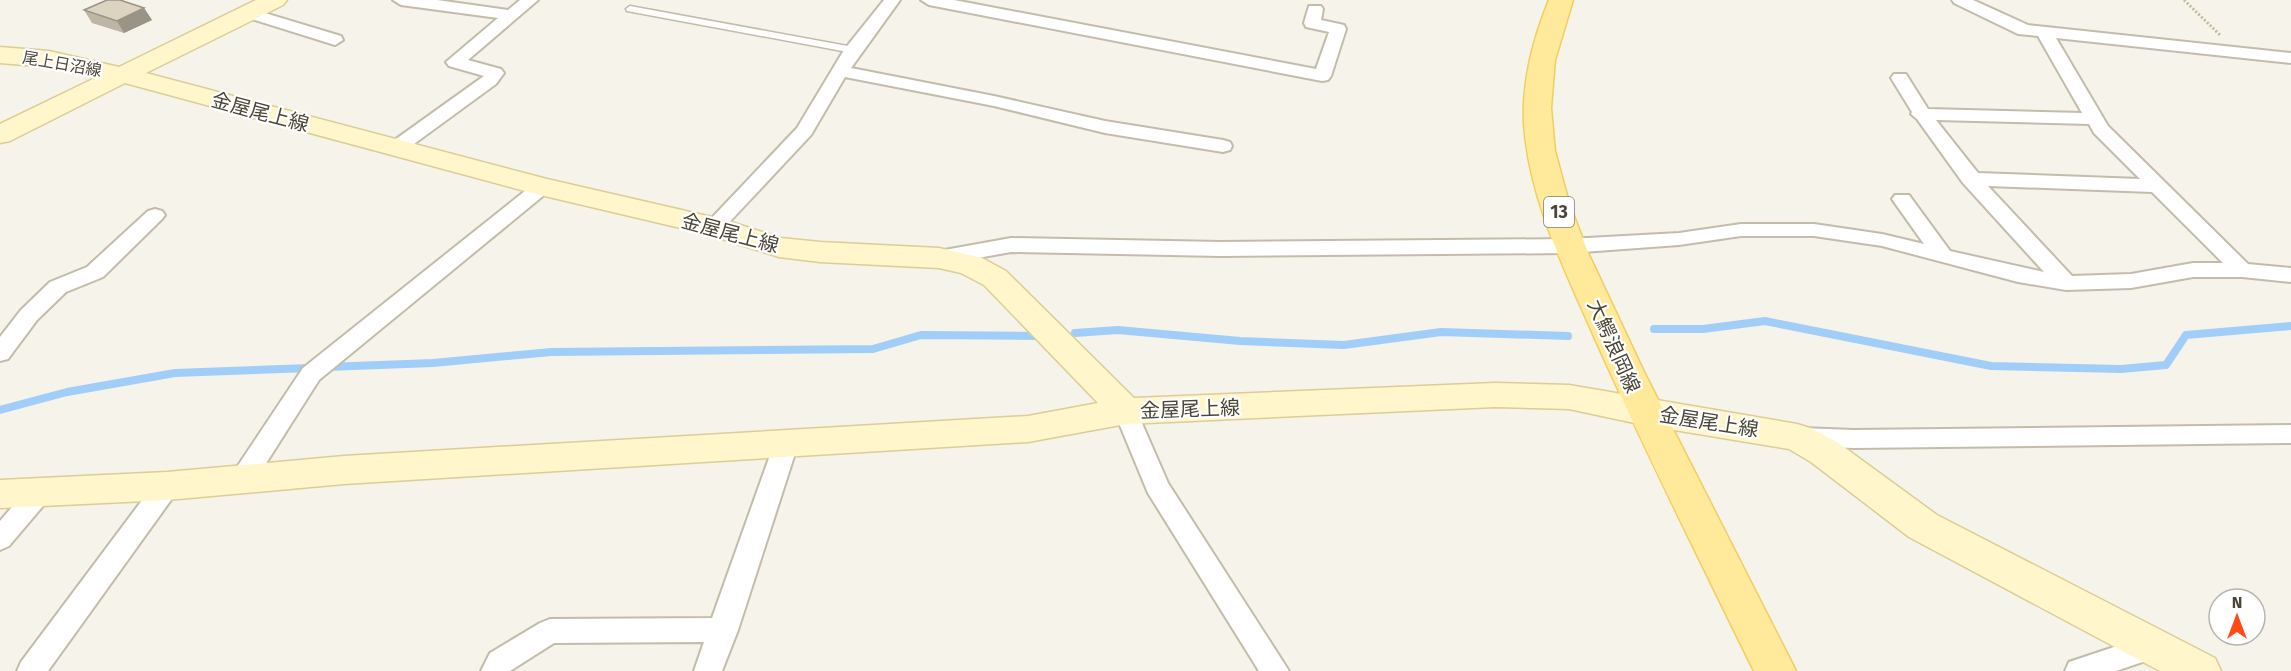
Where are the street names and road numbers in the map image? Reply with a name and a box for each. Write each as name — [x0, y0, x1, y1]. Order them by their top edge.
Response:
street label: 尾上日沼線 — [21, 48, 103, 80]
street label: 金屋尾上線 — [209, 87, 311, 137]
road number: 13 — [1544, 197, 1574, 227]
street label: 金屋尾上線 — [679, 208, 781, 258]
street label: 大鰐浪岡線 — [1583, 295, 1645, 397]
street label: 金屋尾上線 — [1140, 395, 1240, 423]
street label: 金屋尾上線 — [1658, 402, 1760, 442]

